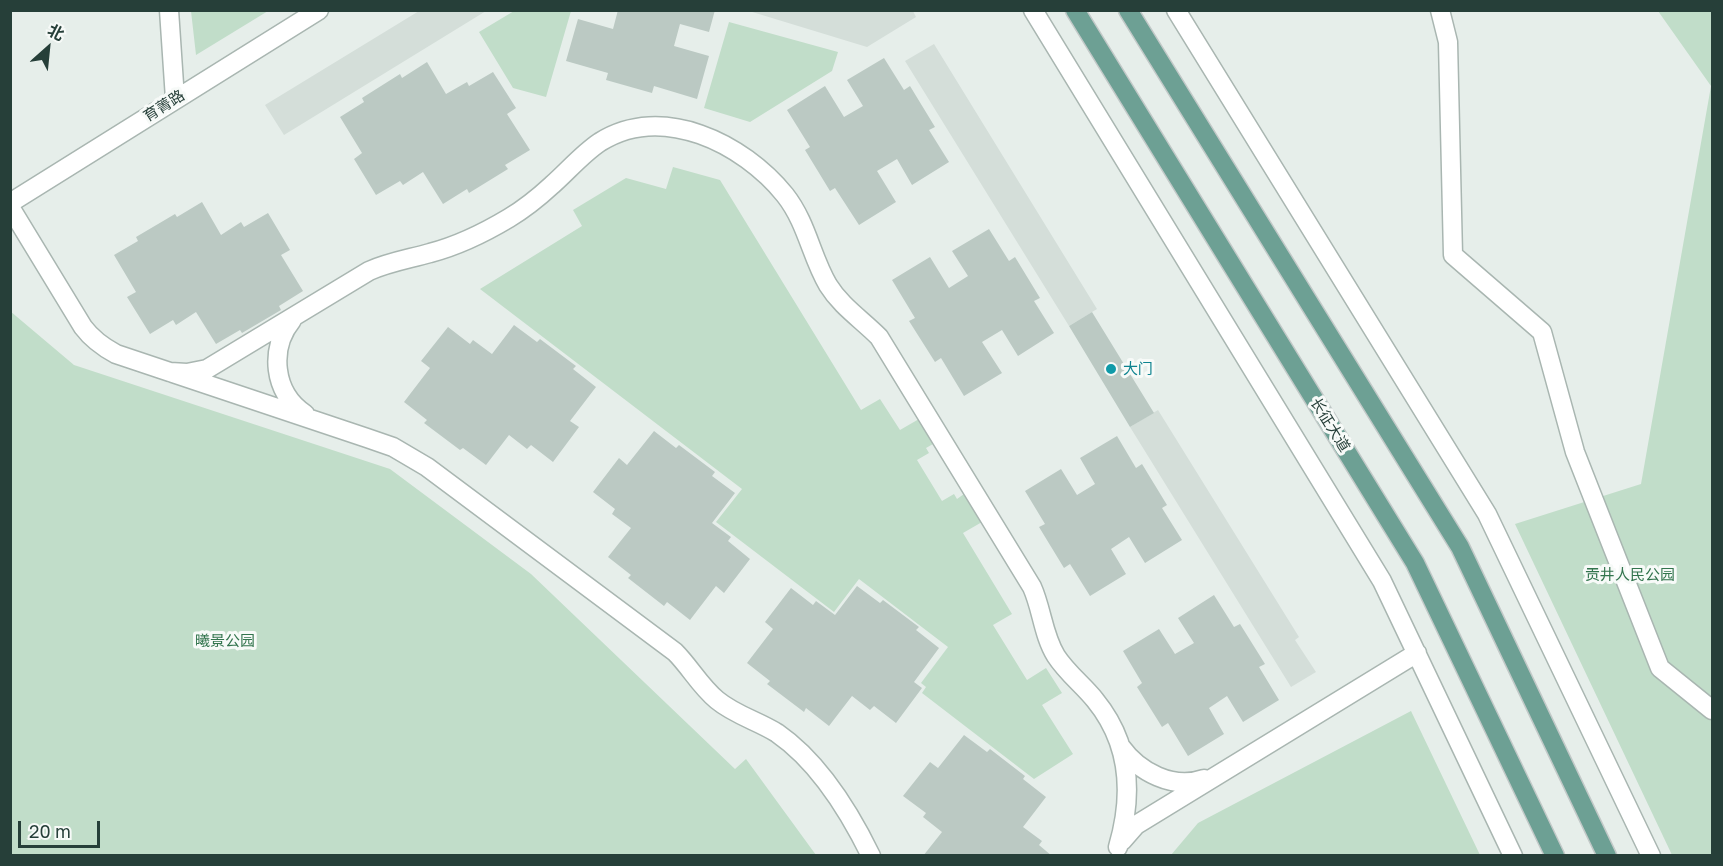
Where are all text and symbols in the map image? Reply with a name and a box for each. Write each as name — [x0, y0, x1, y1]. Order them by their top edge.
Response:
north arrow — [18, 18, 78, 78]
text: 北 — [44, 19, 68, 45]
street label: 育菁路 — [140, 86, 188, 126]
place label: 大门 — [1123, 360, 1153, 378]
marker: 大门 — [1104, 362, 1118, 376]
street label: 长征大道 — [1306, 395, 1354, 455]
park label: 贡井人民公园 — [1585, 566, 1675, 584]
park label: 曦景公园 — [195, 632, 255, 650]
scale bar — [21, 809, 104, 847]
text: 20 m — [29, 820, 71, 842]

